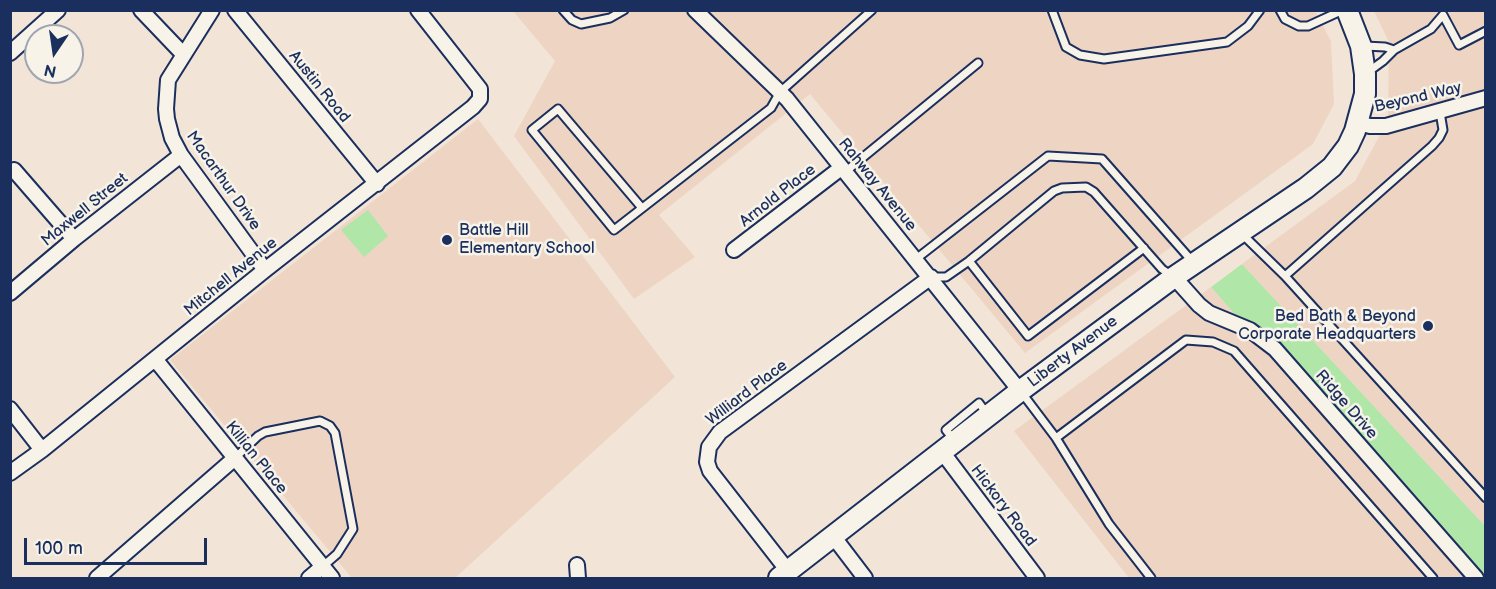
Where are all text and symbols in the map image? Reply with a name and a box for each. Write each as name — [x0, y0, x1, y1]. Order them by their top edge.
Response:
north arrow — [24, 24, 84, 84]
street label: Austin Road — [284, 47, 354, 127]
text: N — [42, 59, 58, 81]
street label: Beyond Way — [1373, 79, 1463, 117]
street label: Macarthur Drive — [182, 128, 264, 234]
street label: Rahway Avenue — [834, 135, 920, 235]
street label: Arnold Place — [736, 160, 820, 232]
street label: Maxwell Street — [38, 169, 132, 251]
place label: Battle Hill Elementary School — [459, 221, 595, 259]
marker: Battle Hill Elementary School — [440, 233, 454, 247]
street label: Mitchell Avenue — [181, 234, 281, 320]
place label: Bed Bath & Beyond Corporate Headquarters — [1238, 307, 1416, 345]
street label: Liberty Avenue — [1024, 312, 1122, 392]
marker: Bed Bath & Beyond Corporate Headquarters — [1421, 319, 1435, 333]
street label: Williard Place — [702, 356, 792, 430]
street label: Ridge Drive — [1311, 367, 1381, 443]
street label: Killian Place — [221, 418, 291, 498]
street label: Hickory Road — [966, 461, 1040, 551]
scale bar — [27, 526, 210, 564]
text: 100 m — [35, 538, 83, 559]

